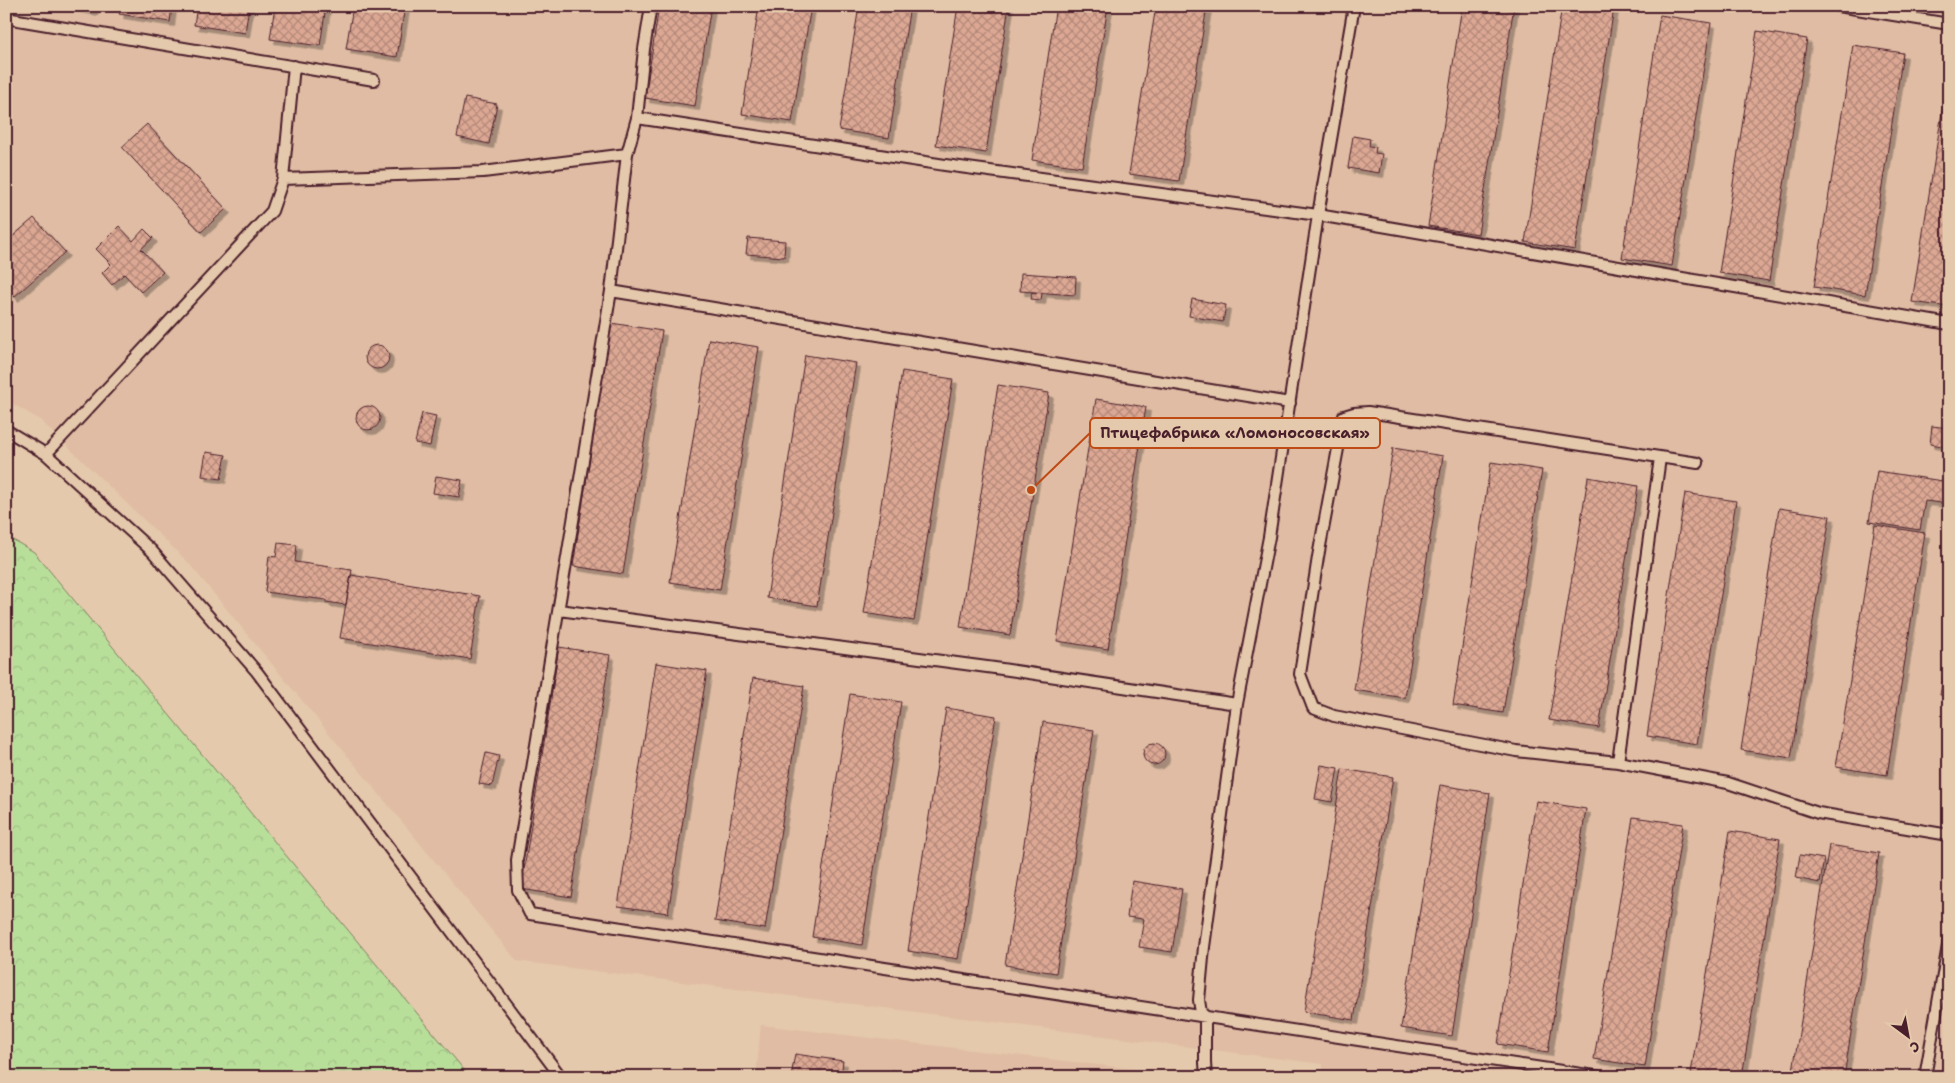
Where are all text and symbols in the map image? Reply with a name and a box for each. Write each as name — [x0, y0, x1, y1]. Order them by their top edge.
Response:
callout: Птицефабрика «Ломоносовская» — [1090, 418, 1380, 448]
text: Птицефабрика «Ломоносовская» — [1100, 423, 1370, 443]
north arrow — [1882, 1010, 1932, 1060]
text: С — [1906, 1037, 1923, 1057]

